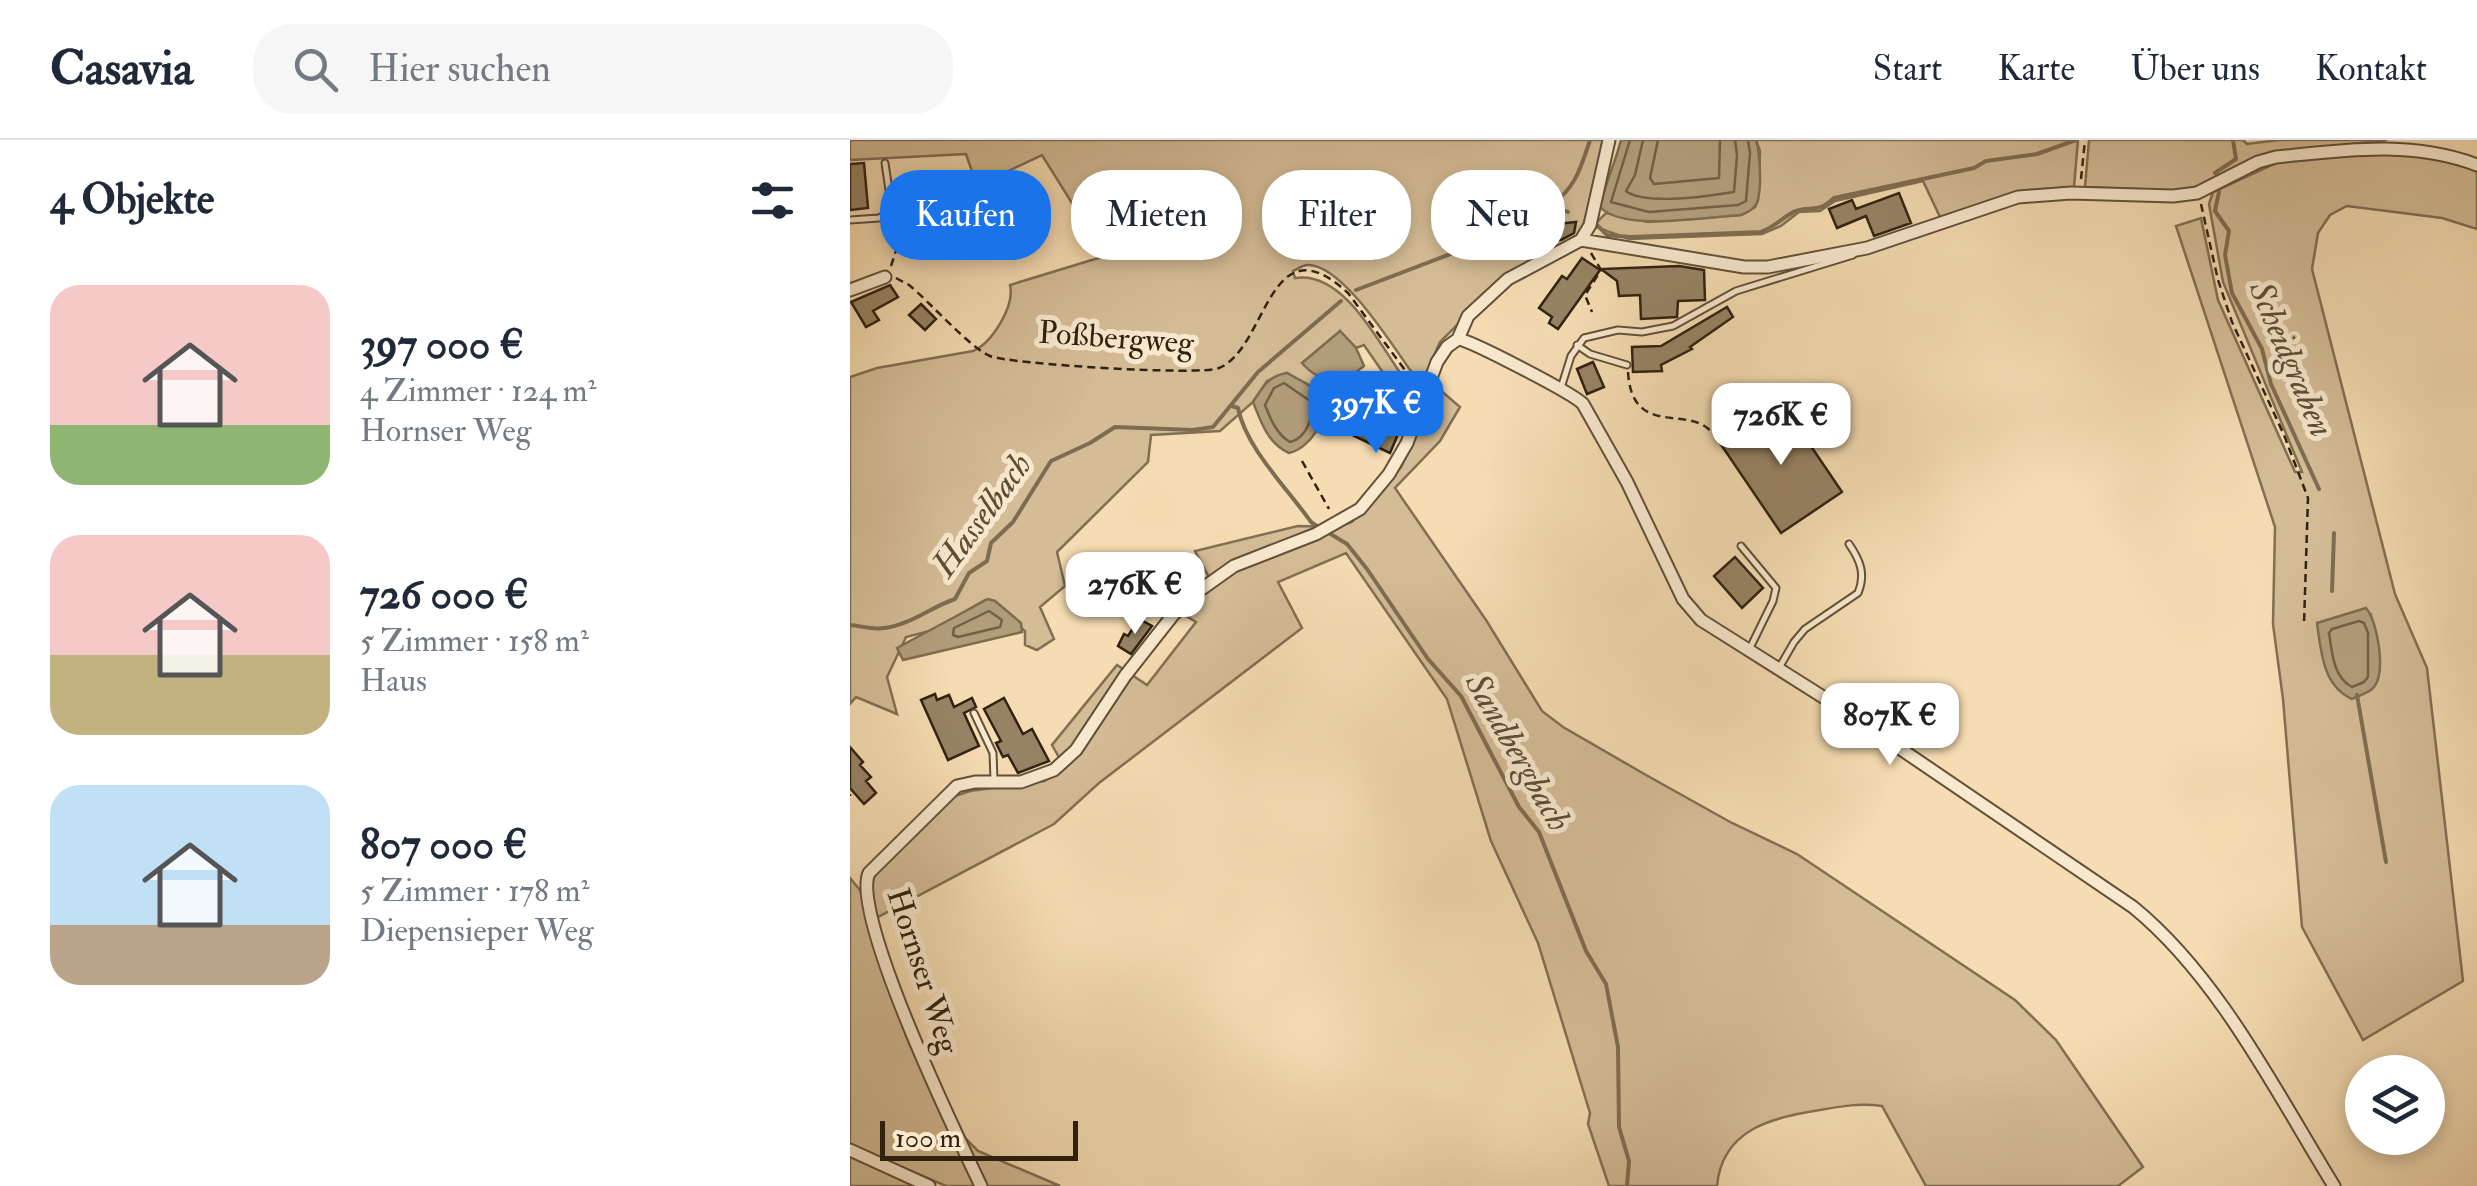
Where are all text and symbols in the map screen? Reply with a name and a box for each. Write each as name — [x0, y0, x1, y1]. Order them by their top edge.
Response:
search box — [253, 24, 953, 114]
text: Casavia — [50, 39, 193, 99]
icon: search — [288, 42, 343, 97]
text: Hier suchen — [368, 45, 551, 93]
text: Start — [1873, 47, 1942, 91]
text: Karte — [1997, 47, 2075, 91]
text: Über uns — [2130, 47, 2260, 91]
text: Kontakt — [2315, 47, 2427, 91]
chip: Kaufen — [880, 170, 1051, 260]
chip: Mieten — [1071, 170, 1242, 260]
chip: Filter — [1262, 170, 1411, 260]
chip: Neu — [1431, 170, 1565, 260]
icon: filters — [745, 173, 800, 228]
text: 4 Objekte — [50, 174, 214, 226]
water label: Scheidgraben — [2238, 274, 2343, 444]
street label: Poßbergweg — [1037, 313, 1196, 363]
text: 397 000 € — [360, 319, 524, 371]
icon: home — [130, 325, 250, 445]
text: 4 Zimmer · 124 m² — [360, 371, 597, 411]
pin: 397K € — [1295, 371, 1457, 456]
text: 397K € — [1330, 383, 1422, 423]
pin: 726K € — [1700, 383, 1862, 468]
text: 726K € — [1734, 395, 1828, 435]
text: Hornser Weg — [360, 411, 531, 451]
water label: Hasselbach — [921, 444, 1042, 587]
pin: 276K € — [1054, 552, 1216, 637]
text: 276K € — [1088, 564, 1182, 604]
text: 726 000 € — [360, 569, 529, 621]
icon: home — [130, 575, 250, 695]
text: 5 Zimmer · 158 m² — [360, 621, 589, 661]
text: Haus — [360, 661, 427, 701]
water label: Sandbergbach — [1455, 664, 1581, 839]
pin: 807K € — [1809, 683, 1971, 768]
text: 807K € — [1843, 695, 1937, 735]
text: 807 000 € — [360, 819, 527, 871]
icon: home — [130, 825, 250, 945]
text: 5 Zimmer · 178 m² — [360, 871, 590, 911]
street label: Hornser Weg — [877, 883, 969, 1060]
text: Diepensieper Weg — [360, 911, 594, 951]
map controls — [2345, 1055, 2445, 1155]
button: layers — [2345, 1055, 2445, 1155]
scale bar — [880, 1116, 1078, 1160]
text: 100 m — [895, 1121, 961, 1156]

